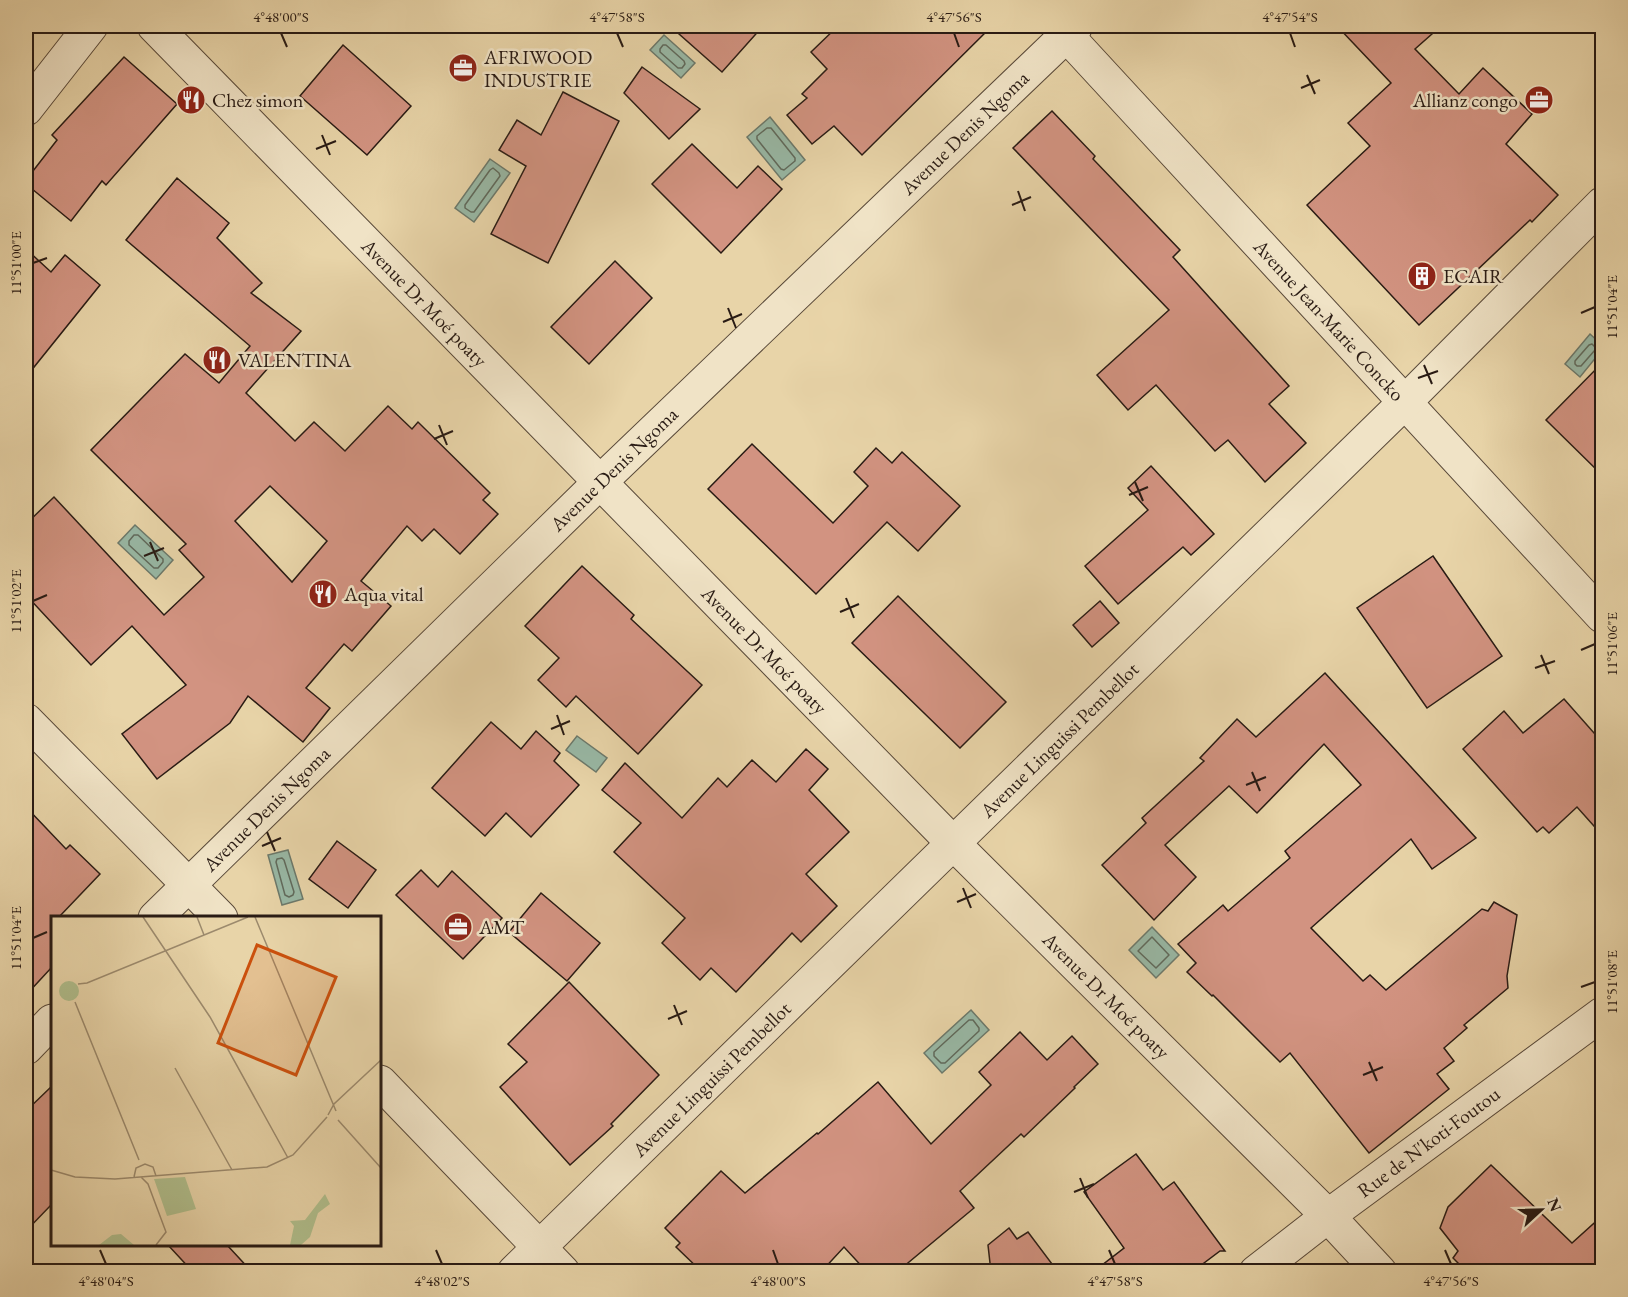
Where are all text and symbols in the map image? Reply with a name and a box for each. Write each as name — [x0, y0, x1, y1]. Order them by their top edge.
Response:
text: 4°48'00"S — [253, 7, 309, 26]
text: 4°47'58"S — [589, 7, 645, 26]
text: 4°47'56"S — [926, 7, 982, 26]
text: 4°47'54"S — [1262, 7, 1318, 26]
place label: AFRIWOOD INDUSTRIE — [483, 44, 592, 93]
office icon: AFRIWOOD INDUSTRIE — [447, 52, 479, 84]
street label: Avenue Denis Ngoma — [894, 65, 1034, 201]
restaurant icon: Chez simon — [175, 84, 207, 116]
office icon: Allianz congo — [1523, 84, 1555, 116]
place label: Chez simon — [212, 87, 304, 113]
place label: Allianz congo — [1412, 87, 1518, 113]
text: 11°51'00"E — [6, 230, 25, 295]
street label: Avenue Dr Moé poaty — [355, 232, 493, 373]
street label: Avenue Jean-Marie Concko — [1247, 233, 1410, 407]
building icon: ECAIR — [1406, 260, 1438, 292]
place label: ECAIR — [1443, 263, 1504, 289]
text: 11°51'04"E — [1602, 274, 1621, 339]
restaurant icon: VALENTINA — [201, 344, 233, 376]
place label: VALENTINA — [238, 347, 352, 373]
street label: Avenue Denis Ngoma — [544, 401, 684, 538]
text: 11°51'02"E — [6, 568, 25, 633]
restaurant icon: Aqua vital — [307, 578, 339, 610]
street label: Avenue Dr Moé poaty — [695, 580, 833, 720]
place label: Aqua vital — [343, 581, 424, 607]
text: 11°51'06"E — [1602, 611, 1621, 676]
street label: Avenue Linguissi Pembellot — [974, 656, 1145, 824]
street label: Avenue Denis Ngoma — [197, 741, 336, 878]
text: 11°51'04"E — [6, 905, 25, 970]
office icon: AMT — [442, 911, 474, 943]
place label: AMT — [478, 914, 525, 940]
inset map — [51, 916, 381, 1246]
street label: Avenue Dr Moé poaty — [1036, 926, 1176, 1065]
text: 11°51'08"E — [1602, 949, 1621, 1014]
street label: Avenue Linguissi Pembellot — [626, 995, 797, 1163]
street label: Rue de N'koti-Foutou — [1352, 1080, 1505, 1203]
north arrow — [1511, 1180, 1571, 1240]
text: N — [1542, 1195, 1567, 1215]
text: 4°48'04"S — [78, 1271, 134, 1290]
text: 4°48'02"S — [414, 1271, 470, 1290]
text: 4°48'00"S — [750, 1271, 806, 1290]
text: 4°47'58"S — [1087, 1271, 1143, 1290]
text: 4°47'56"S — [1423, 1271, 1479, 1290]

